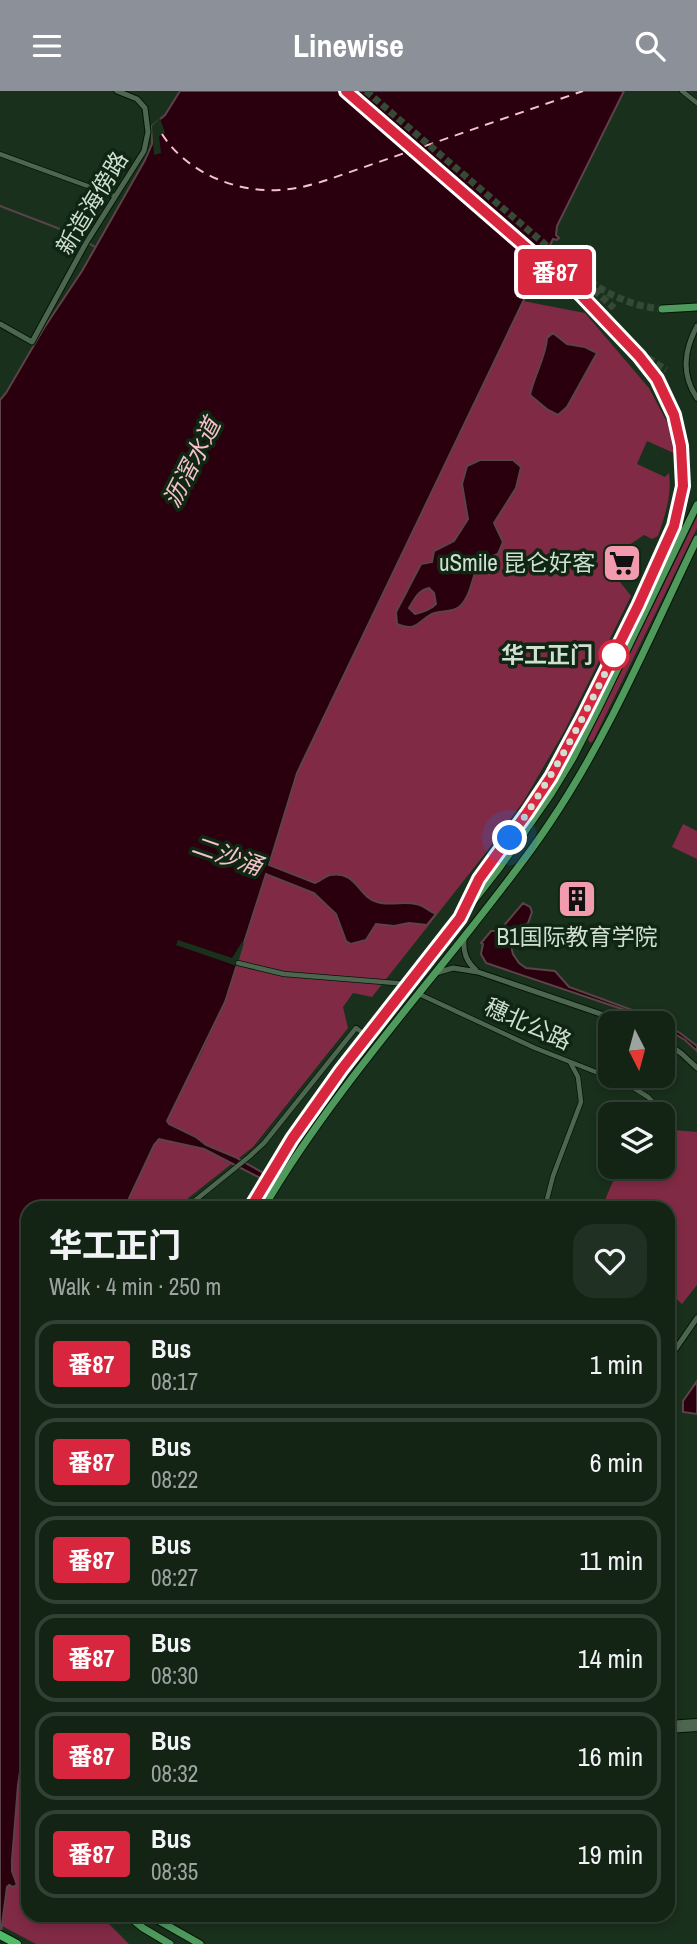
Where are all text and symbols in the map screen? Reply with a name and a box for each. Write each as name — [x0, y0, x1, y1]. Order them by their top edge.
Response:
text: Linewise — [293, 24, 404, 67]
icon: menu — [28, 27, 66, 65]
icon: search — [631, 27, 669, 65]
street label: 新造海傍路 — [49, 145, 134, 260]
line badge: 番87 — [515, 249, 595, 295]
text: 番87 — [532, 256, 578, 288]
water label: 沥滘水道 — [155, 410, 229, 513]
supermarket icon: uSmile 昆仑好客 — [601, 542, 643, 584]
place label: uSmile 昆仑好客 — [439, 547, 595, 578]
place label: 华工正门 — [501, 639, 593, 670]
marker: 华工正门 — [599, 640, 629, 670]
your location — [492, 820, 527, 855]
water label: 二沙涌 — [188, 828, 269, 883]
building icon: B1国际教育学院 — [556, 878, 598, 920]
place label: B1国际教育学院 — [496, 921, 658, 952]
street label: 穗北公路 — [480, 991, 577, 1056]
north arrow — [598, 1011, 676, 1089]
map controls — [598, 1011, 675, 1179]
button: layers — [598, 1102, 675, 1179]
text: 华工正门 — [49, 1223, 181, 1267]
button: heart — [573, 1224, 647, 1298]
text: Walk · 4 min · 250 m — [49, 1271, 221, 1302]
text: Bus — [151, 1331, 191, 1366]
text: 1 min — [590, 1347, 643, 1382]
text: 番87 — [69, 1348, 114, 1380]
text: 08:17 — [151, 1366, 198, 1397]
text: Bus — [151, 1429, 191, 1464]
text: 6 min — [590, 1445, 643, 1480]
text: 番87 — [69, 1446, 114, 1478]
text: 08:22 — [151, 1464, 198, 1495]
text: Bus — [151, 1527, 191, 1562]
text: 11 min — [579, 1543, 643, 1578]
text: 番87 — [69, 1544, 114, 1576]
text: 08:27 — [151, 1562, 198, 1593]
text: Bus — [151, 1625, 191, 1660]
text: 14 min — [578, 1641, 643, 1676]
text: 番87 — [69, 1642, 114, 1674]
text: 08:30 — [151, 1660, 198, 1691]
text: Bus — [151, 1723, 191, 1758]
text: 16 min — [578, 1739, 643, 1774]
text: 番87 — [69, 1740, 114, 1772]
text: 08:32 — [151, 1758, 198, 1789]
text: Bus — [151, 1821, 191, 1856]
text: 19 min — [578, 1837, 643, 1872]
text: 番87 — [69, 1838, 114, 1870]
text: 08:35 — [151, 1856, 198, 1887]

